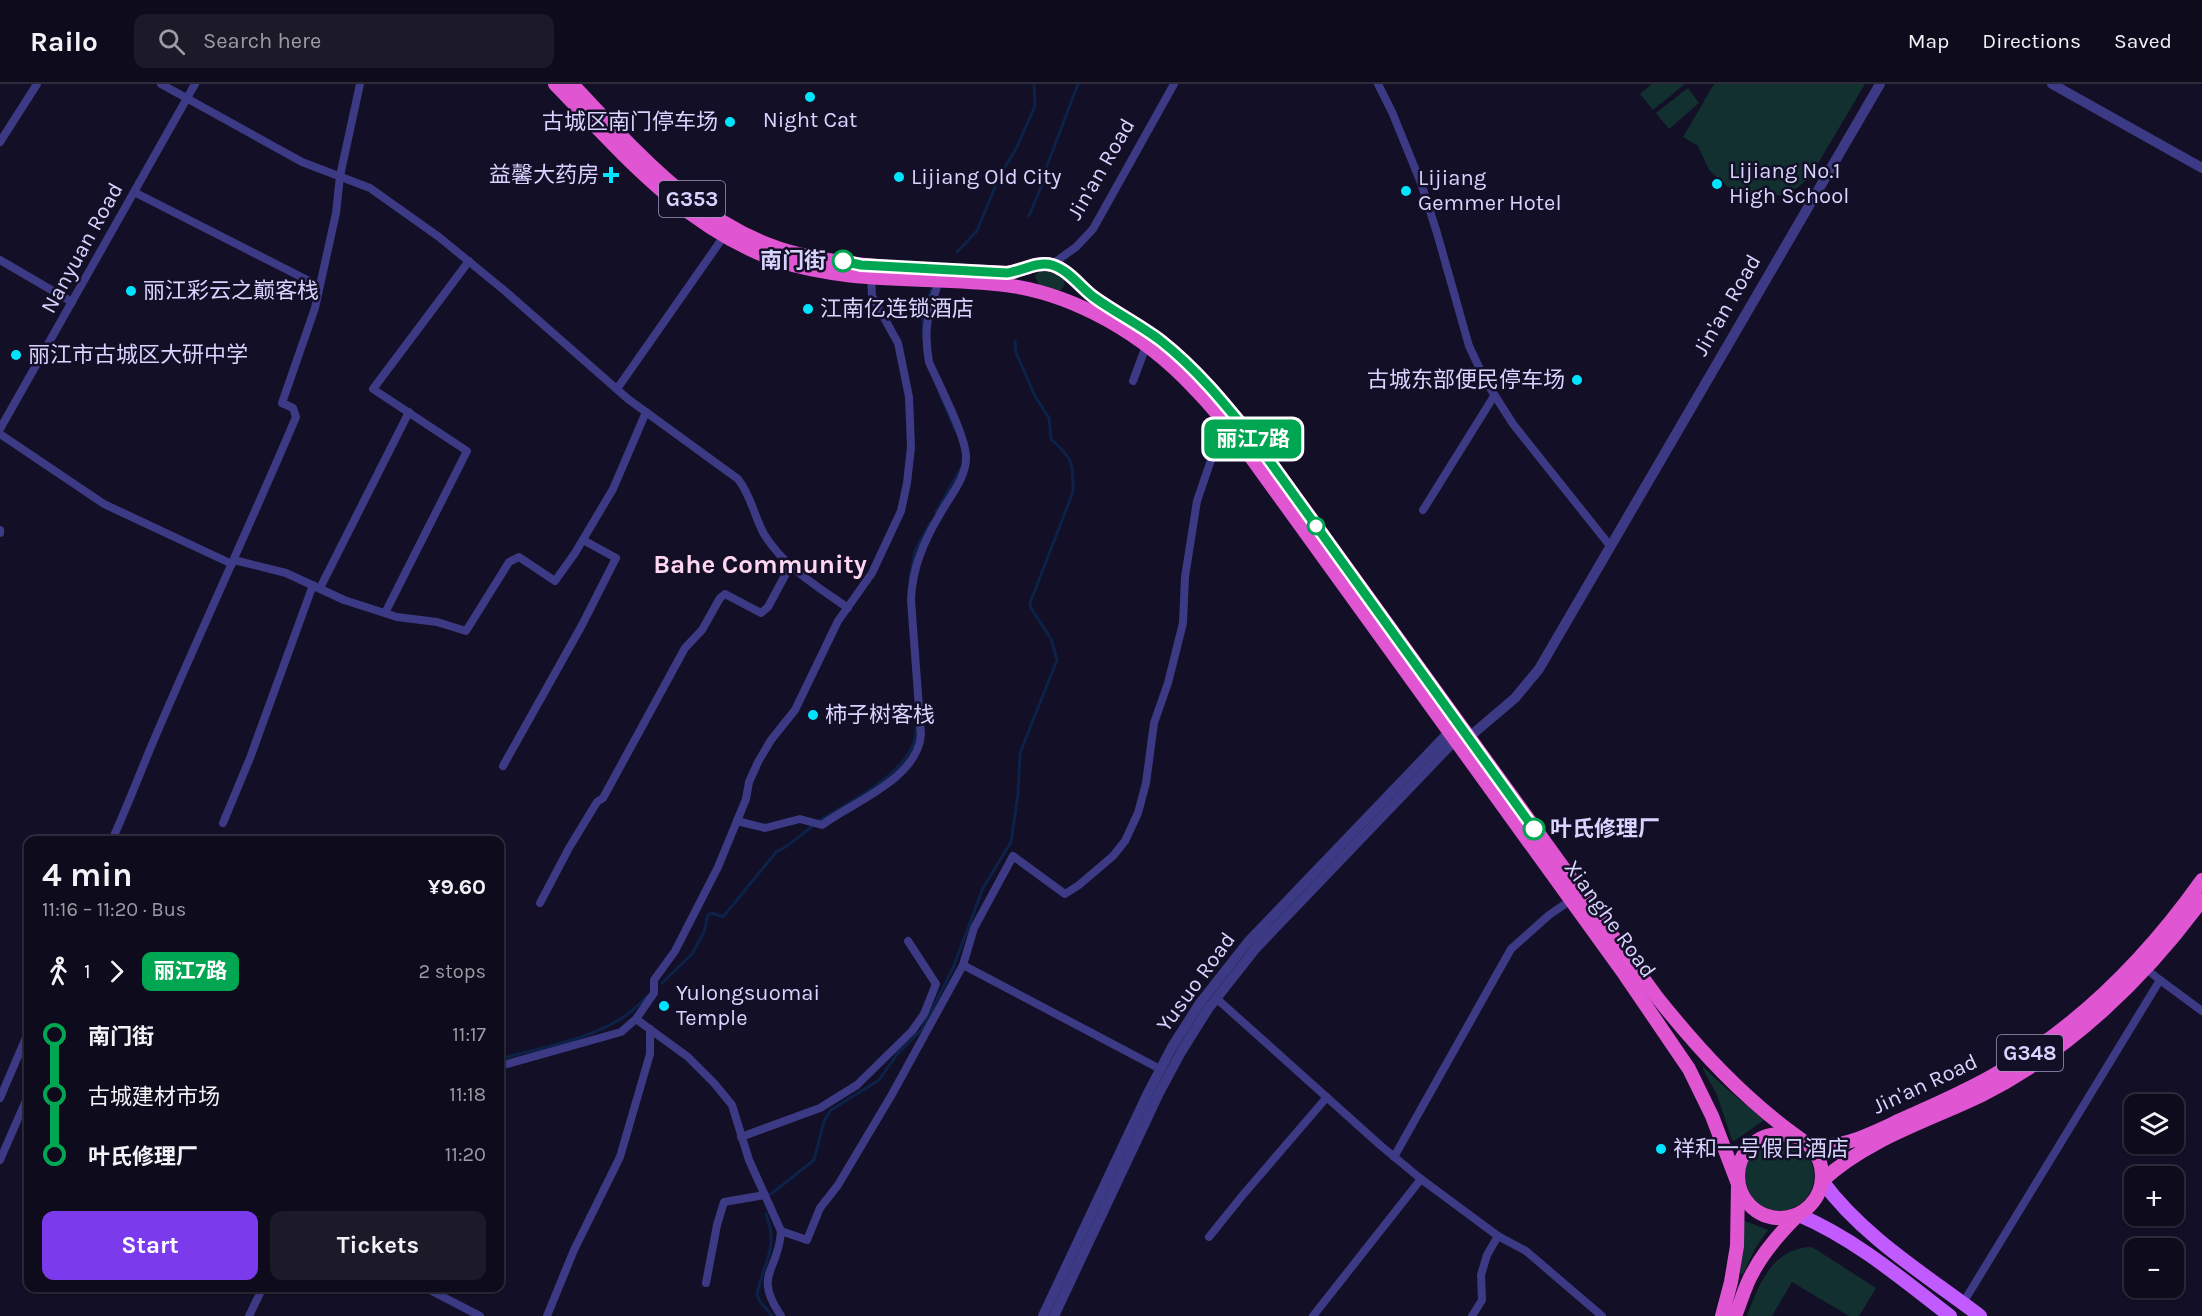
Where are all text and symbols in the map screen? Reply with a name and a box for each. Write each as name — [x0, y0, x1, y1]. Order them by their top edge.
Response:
search box — [134, 14, 554, 68]
text: Railo — [30, 25, 98, 58]
icon: search — [155, 25, 188, 58]
text: Search here — [203, 28, 321, 54]
text: Map — [1908, 29, 1949, 53]
text: Directions — [1982, 29, 2081, 53]
text: Saved — [2114, 29, 2172, 53]
marker: Night Cat — [803, 90, 817, 104]
place label: Night Cat — [763, 107, 857, 133]
place label: 古城区南门停车场 — [542, 109, 718, 135]
street label: Jin'an Road — [1062, 114, 1140, 224]
marker: 古城区南门停车场 — [723, 115, 737, 129]
place label: Lijiang No.1 High School — [1729, 158, 1849, 209]
place label: 益馨大药房 — [489, 162, 599, 188]
place label: Lijiang Old City — [911, 164, 1062, 190]
place label: Lijiang Gemmer Hotel — [1418, 165, 1562, 216]
marker: 益馨大药房 — [604, 168, 618, 182]
marker: Lijiang Old City — [892, 170, 906, 184]
marker: Lijiang No.1 High School — [1710, 177, 1724, 191]
street label: Nanyuan Road — [35, 178, 129, 318]
road number: G353 — [659, 181, 725, 217]
marker: Lijiang Gemmer Hotel — [1399, 184, 1413, 198]
place label: 南门街 — [760, 248, 826, 274]
marker: 南门街 — [832, 250, 854, 272]
street label: Jin'an Road — [1688, 250, 1766, 360]
place label: 丽江彩云之巅客栈 — [143, 278, 319, 304]
marker: 丽江彩云之巅客栈 — [124, 284, 138, 298]
place label: 江南亿连锁酒店 — [820, 296, 974, 322]
marker: 江南亿连锁酒店 — [801, 302, 815, 316]
place label: 丽江市古城区大研中学 — [28, 342, 248, 368]
marker: 丽江市古城区大研中学 — [9, 348, 23, 362]
place label: 古城东部便民停车场 — [1367, 367, 1565, 393]
marker: 古城东部便民停车场 — [1570, 373, 1584, 387]
line badge: 丽江7路 — [1211, 420, 1295, 458]
text: 丽江7路 — [1216, 427, 1290, 451]
unlabelled marker — [1307, 517, 1325, 535]
district label: Bahe Community — [653, 549, 867, 580]
place label: 柿子树客栈 — [825, 702, 935, 728]
marker: 柿子树客栈 — [806, 708, 820, 722]
place label: 叶氏修理厂 — [1550, 816, 1660, 842]
marker: 叶氏修理厂 — [1523, 818, 1545, 840]
street label: Xianghe Road — [1559, 855, 1661, 983]
text: 4 min — [42, 856, 133, 894]
text: ¥9.60 — [428, 874, 486, 900]
text: 11:16 – 11:20 · Bus — [42, 898, 186, 921]
street label: Yusuo Road — [1151, 927, 1241, 1037]
icon: walk — [42, 955, 75, 988]
icon: forward — [100, 955, 133, 988]
text: 丽江7路 — [154, 959, 227, 983]
text: 1 — [84, 960, 91, 983]
text: 2 stops — [419, 960, 486, 983]
place label: Yulongsuomai Temple — [676, 980, 820, 1031]
marker: Yulongsuomai Temple — [657, 999, 671, 1013]
text: 11:17 — [452, 1023, 486, 1046]
text: 南门街 — [88, 1024, 154, 1050]
road number: G348 — [1997, 1035, 2063, 1071]
street label: Jin'an Road — [1868, 1048, 1982, 1120]
text: 11:18 — [449, 1083, 486, 1106]
text: 古城建材市场 — [88, 1084, 220, 1110]
map controls — [2124, 1094, 2184, 1298]
button: layers — [2124, 1094, 2184, 1154]
place label: 祥和一号假日酒店 — [1673, 1136, 1849, 1162]
marker: 祥和一号假日酒店 — [1654, 1142, 1668, 1156]
text: 11:20 — [445, 1143, 486, 1166]
text: 叶氏修理厂 — [88, 1144, 198, 1170]
button: + — [2124, 1166, 2184, 1226]
button: Start — [42, 1211, 258, 1280]
button: Tickets — [270, 1211, 486, 1280]
button: − — [2124, 1238, 2184, 1298]

